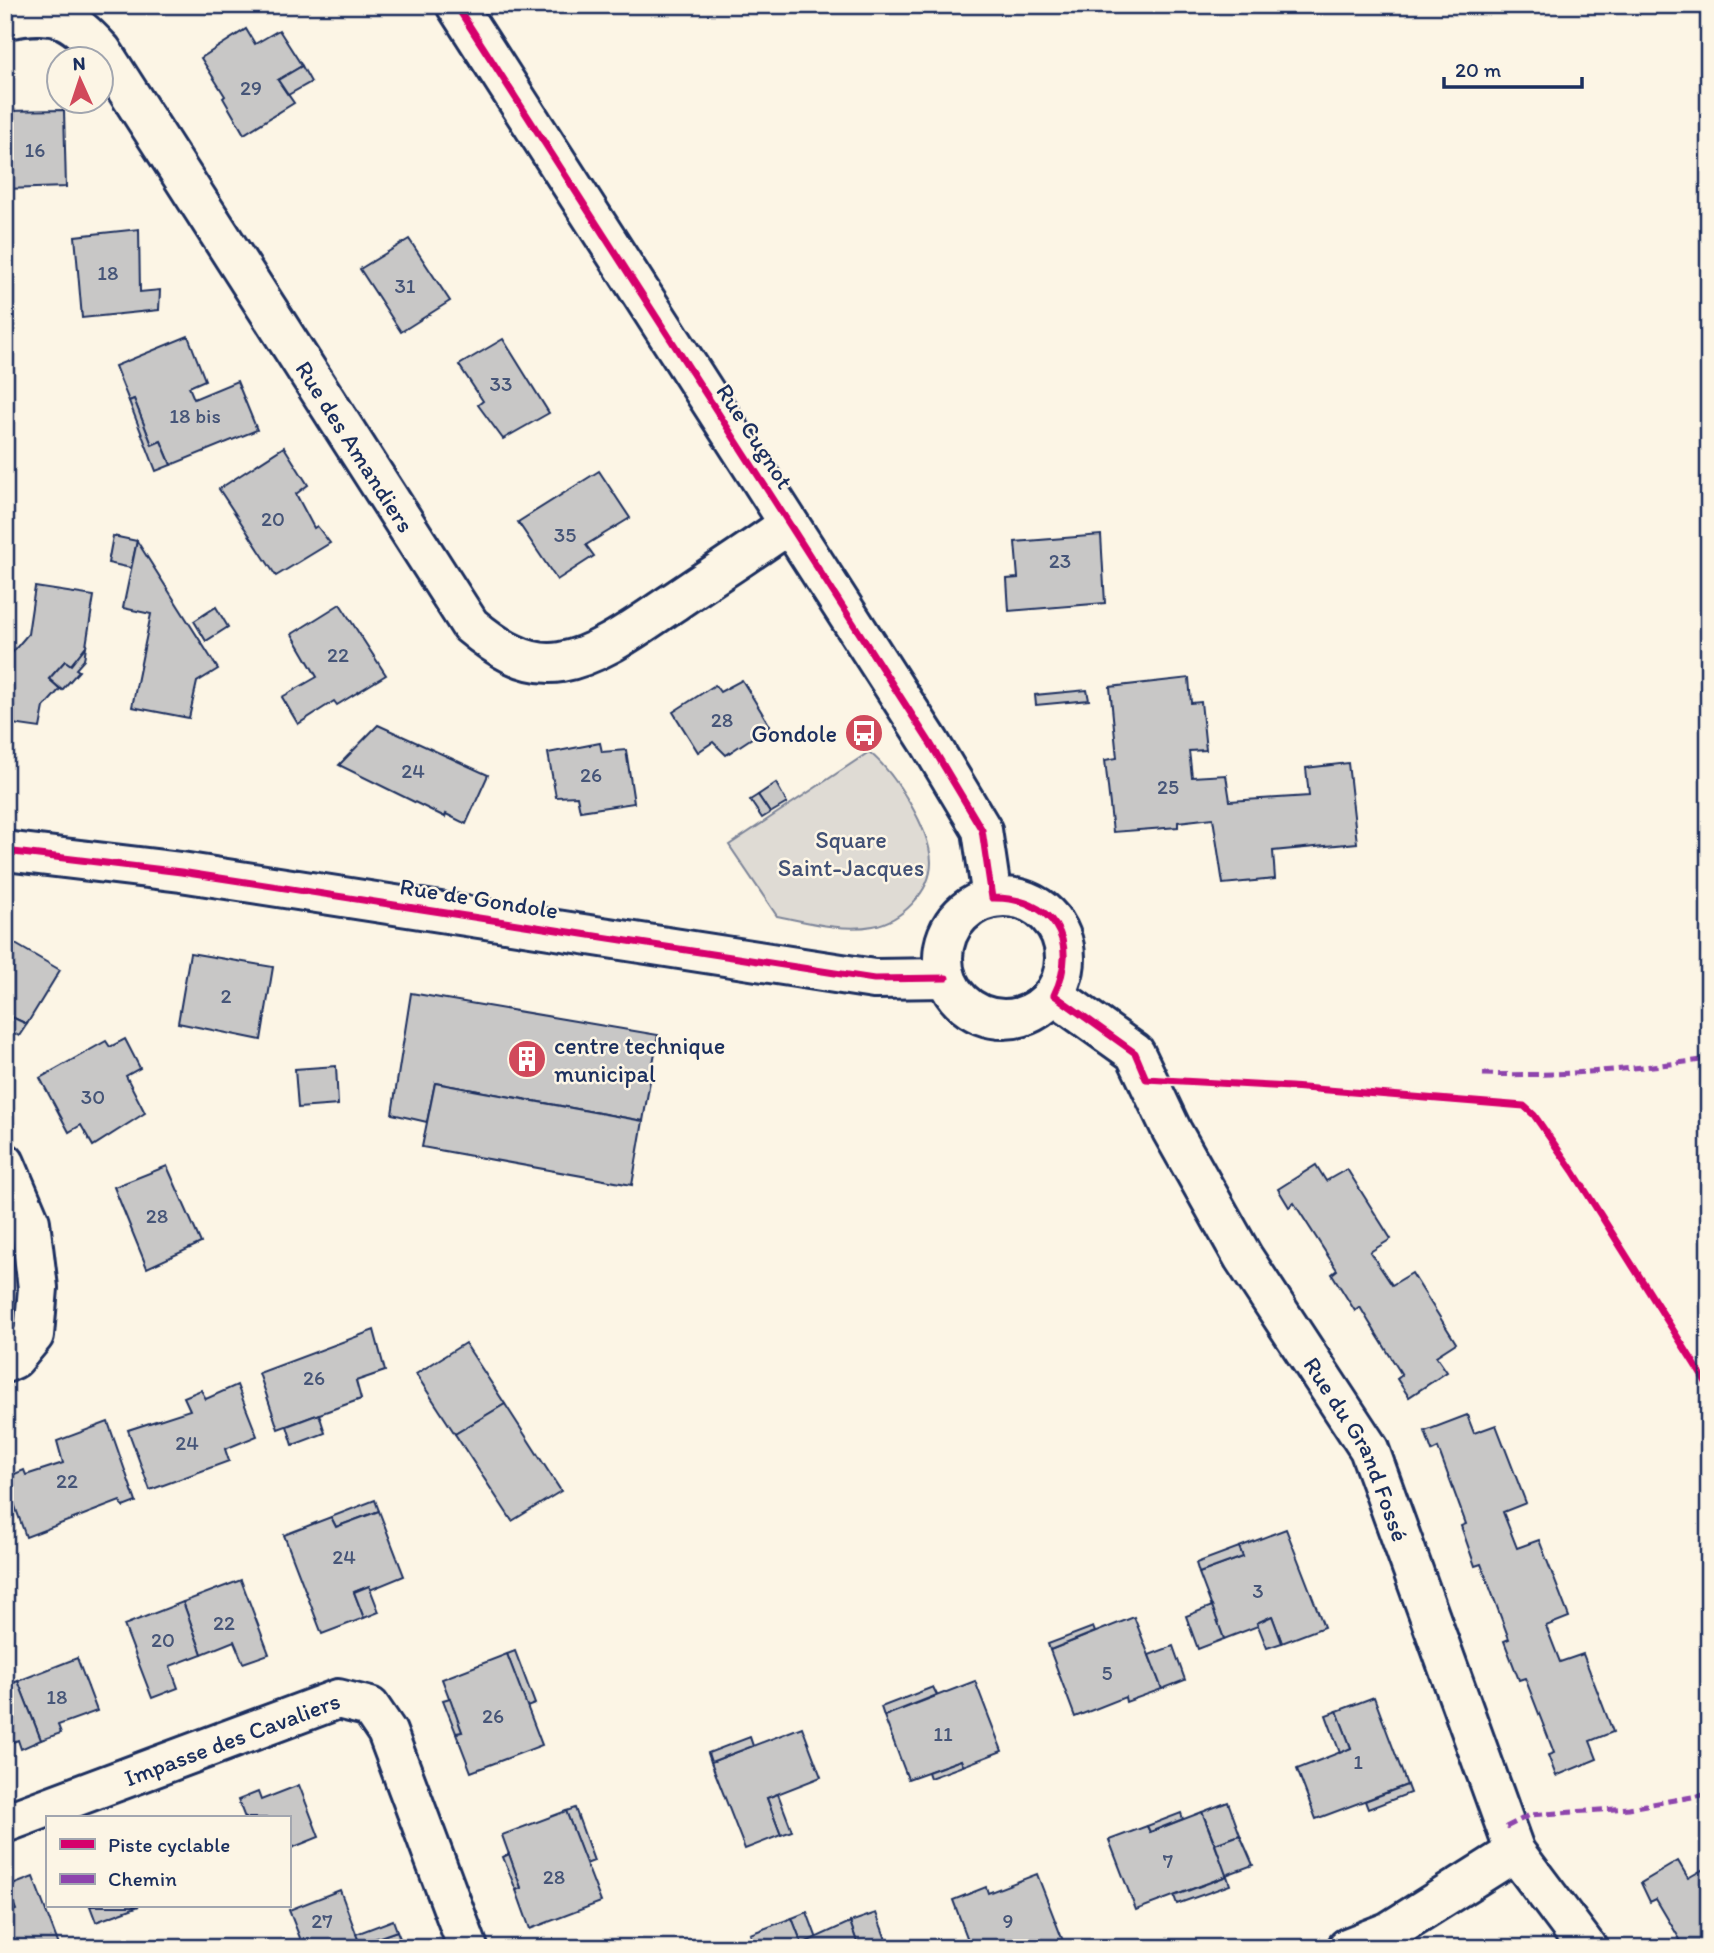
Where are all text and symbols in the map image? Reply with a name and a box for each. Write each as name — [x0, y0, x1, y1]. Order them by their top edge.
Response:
north arrow — [46, 46, 116, 116]
scale bar — [1444, 46, 1583, 90]
text: N — [72, 52, 86, 75]
text: 20 m — [1455, 57, 1502, 82]
house number: 29 — [240, 75, 262, 100]
house number: 16 — [25, 137, 45, 162]
house number: 18 — [97, 260, 119, 285]
house number: 31 — [394, 273, 416, 298]
street label: Rue des Amandiers — [290, 355, 421, 537]
house number: 33 — [490, 371, 512, 396]
street label: Rue Cugnot — [710, 378, 800, 494]
house number: 18 bis — [169, 403, 221, 428]
house number: 20 — [261, 506, 285, 531]
house number: 35 — [554, 522, 576, 547]
house number: 23 — [1049, 548, 1071, 573]
house number: 22 — [327, 642, 349, 667]
house number: 28 — [711, 707, 733, 732]
bus stop icon: Gondole — [843, 712, 885, 754]
place label: Gondole — [751, 719, 837, 748]
house number: 24 — [401, 758, 425, 783]
house number: 26 — [580, 762, 602, 787]
house number: 25 — [1157, 774, 1179, 799]
park label: Square Saint-Jacques — [778, 825, 924, 882]
street label: Rue de Gondole — [398, 871, 560, 925]
house number: 2 — [220, 983, 232, 1008]
place label: centre technique municipal — [554, 1031, 725, 1088]
building icon: centre technique municipal — [506, 1038, 548, 1080]
house number: 30 — [81, 1084, 105, 1109]
house number: 28 — [146, 1203, 168, 1228]
street label: Rue du Grand Fossé — [1298, 1351, 1416, 1545]
house number: 26 — [303, 1365, 325, 1390]
house number: 24 — [175, 1430, 199, 1455]
house number: 22 — [56, 1468, 78, 1493]
house number: 24 — [332, 1544, 356, 1569]
house number: 3 — [1252, 1578, 1264, 1603]
house number: 22 — [213, 1610, 235, 1635]
house number: 20 — [151, 1627, 175, 1652]
house number: 5 — [1101, 1660, 1113, 1685]
house number: 18 — [46, 1684, 68, 1709]
street label: Impasse des Cavaliers — [120, 1685, 344, 1792]
house number: 26 — [482, 1703, 504, 1728]
house number: 11 — [933, 1721, 953, 1746]
house number: 1 — [1353, 1749, 1363, 1774]
legend — [46, 1816, 290, 1908]
text: Piste cyclable — [108, 1832, 230, 1857]
house number: 7 — [1163, 1848, 1173, 1873]
house number: 28 — [543, 1864, 565, 1889]
text: Chemin — [108, 1866, 177, 1891]
house number: 27 — [311, 1908, 333, 1933]
house number: 9 — [1003, 1908, 1013, 1933]

